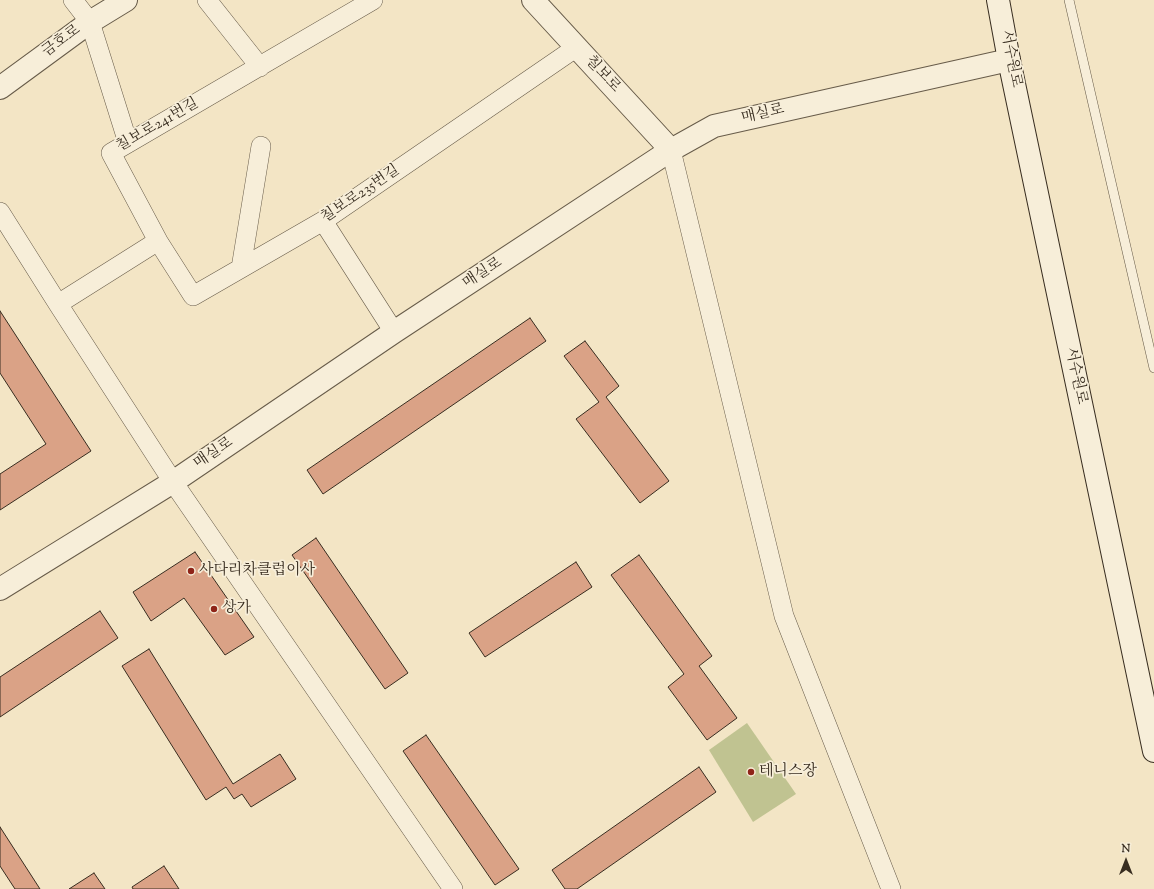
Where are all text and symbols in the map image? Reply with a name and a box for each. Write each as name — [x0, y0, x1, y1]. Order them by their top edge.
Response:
street label: 금호로 — [39, 22, 85, 62]
street label: 서수원로 — [996, 29, 1024, 89]
street label: 칠보로 — [581, 53, 623, 97]
street label: 칠보로241번길 — [114, 95, 202, 157]
street label: 매실로 — [740, 101, 786, 129]
street label: 칠보로235번길 — [318, 162, 404, 228]
street label: 매실로 — [460, 255, 506, 293]
street label: 서수원로 — [1060, 346, 1090, 406]
street label: 매실로 — [191, 434, 237, 474]
place label: 사다리차클럽이사 — [199, 562, 315, 580]
marker: 사다리차클럽이사 — [186, 566, 196, 576]
place label: 상가 — [222, 600, 251, 618]
marker: 상가 — [209, 604, 219, 614]
place label: 테니스장 — [759, 763, 817, 781]
marker: 테니스장 — [746, 767, 756, 777]
north arrow — [1106, 841, 1146, 881]
text: N — [1122, 841, 1130, 857]

